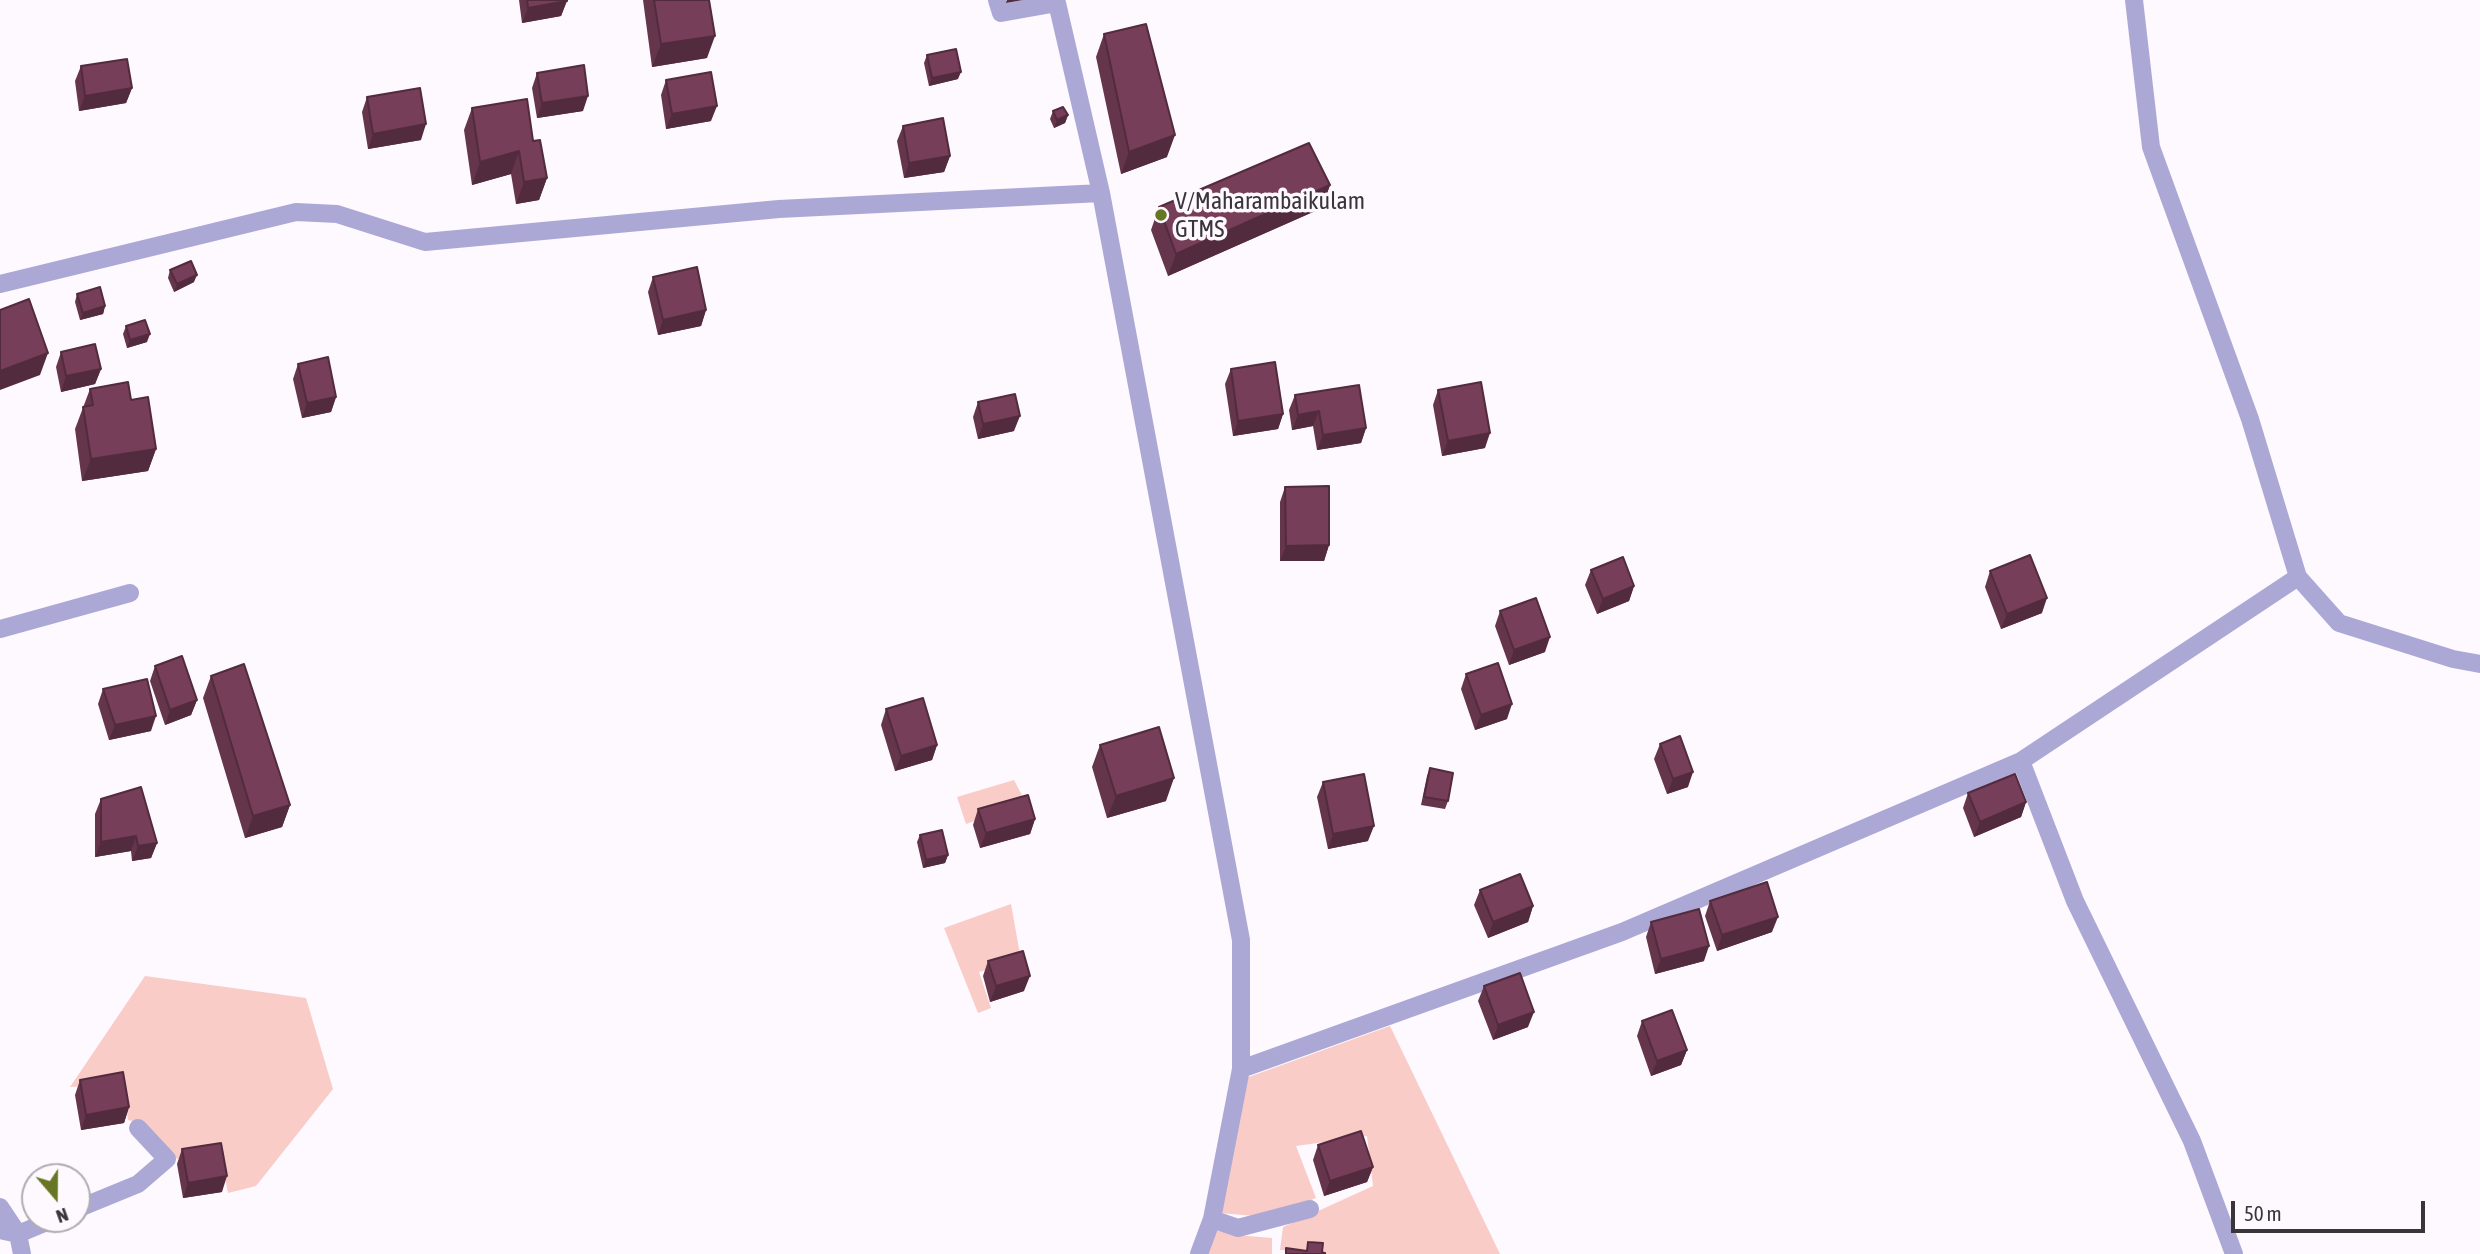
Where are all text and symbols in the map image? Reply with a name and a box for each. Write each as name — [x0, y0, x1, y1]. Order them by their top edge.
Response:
place label: V/Maharambaikulam GTMS — [1175, 187, 1365, 243]
marker: V/Maharambaikulam GTMS — [1153, 207, 1169, 223]
north arrow — [21, 1163, 91, 1233]
scale bar — [2235, 1188, 2429, 1232]
text: 50 m — [2244, 1201, 2282, 1225]
text: N — [53, 1204, 72, 1228]

